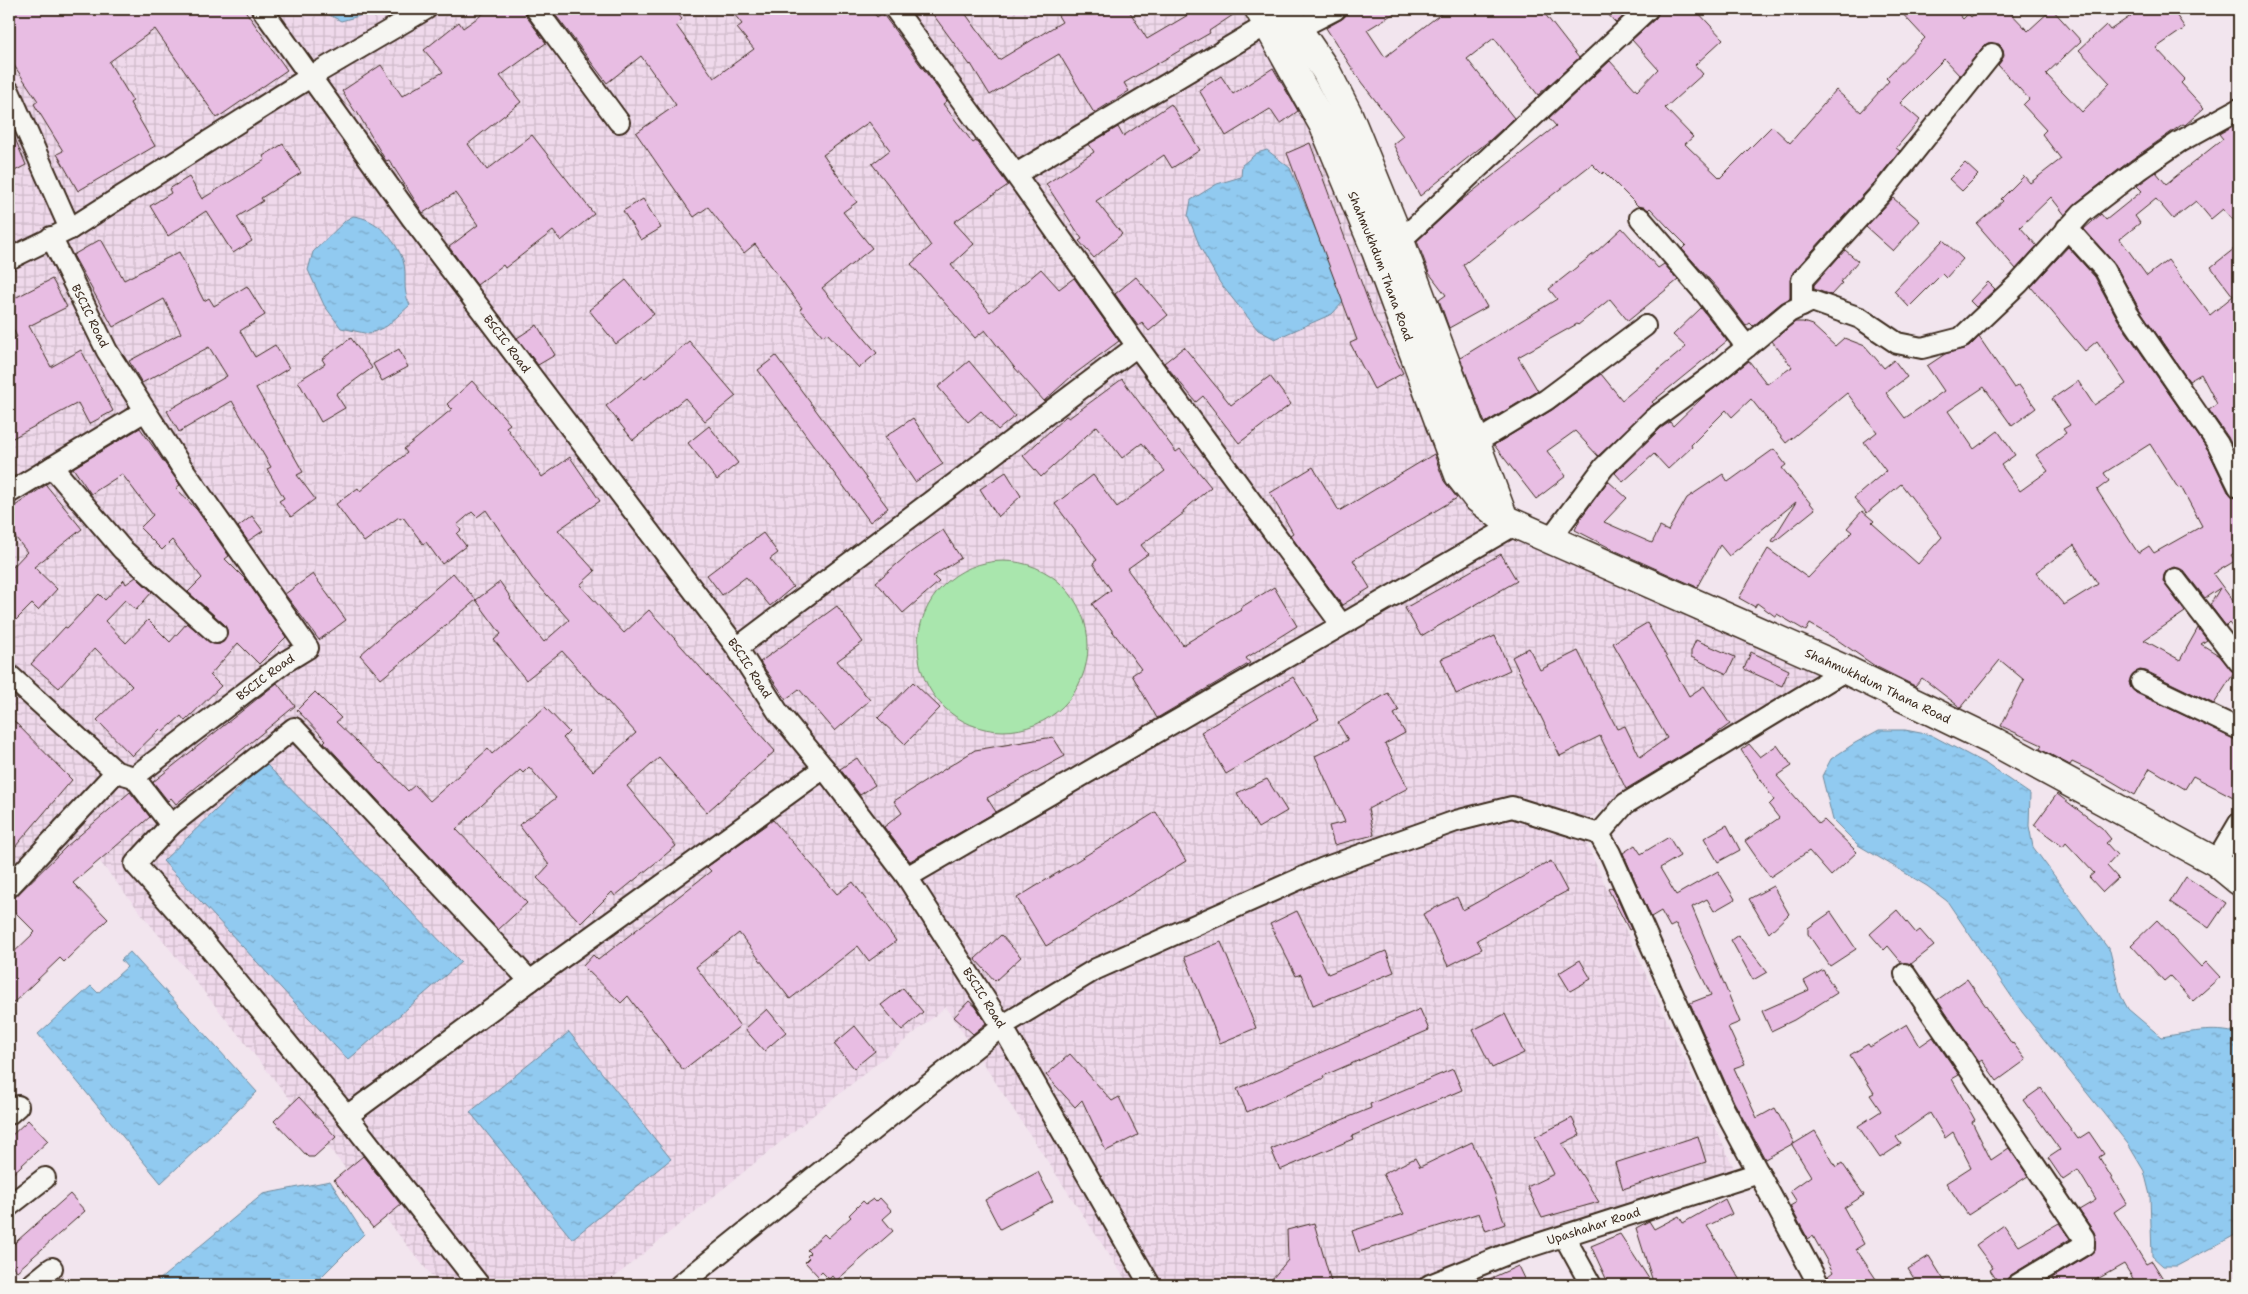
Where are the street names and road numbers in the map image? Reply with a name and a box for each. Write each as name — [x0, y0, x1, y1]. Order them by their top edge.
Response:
street label: Shahmukhdum Thana Road — [1344, 189, 1417, 344]
street label: BSCIC Road — [68, 282, 112, 351]
street label: BSCIC Road — [480, 312, 534, 376]
street label: BSCIC Road — [724, 635, 775, 702]
street label: Shahmukhdum Thana Road — [1802, 645, 1954, 728]
street label: BSCIC Road — [233, 650, 298, 704]
street label: BSCIC Road — [959, 964, 1009, 1031]
street label: Upashahar Road — [1545, 1204, 1643, 1249]

